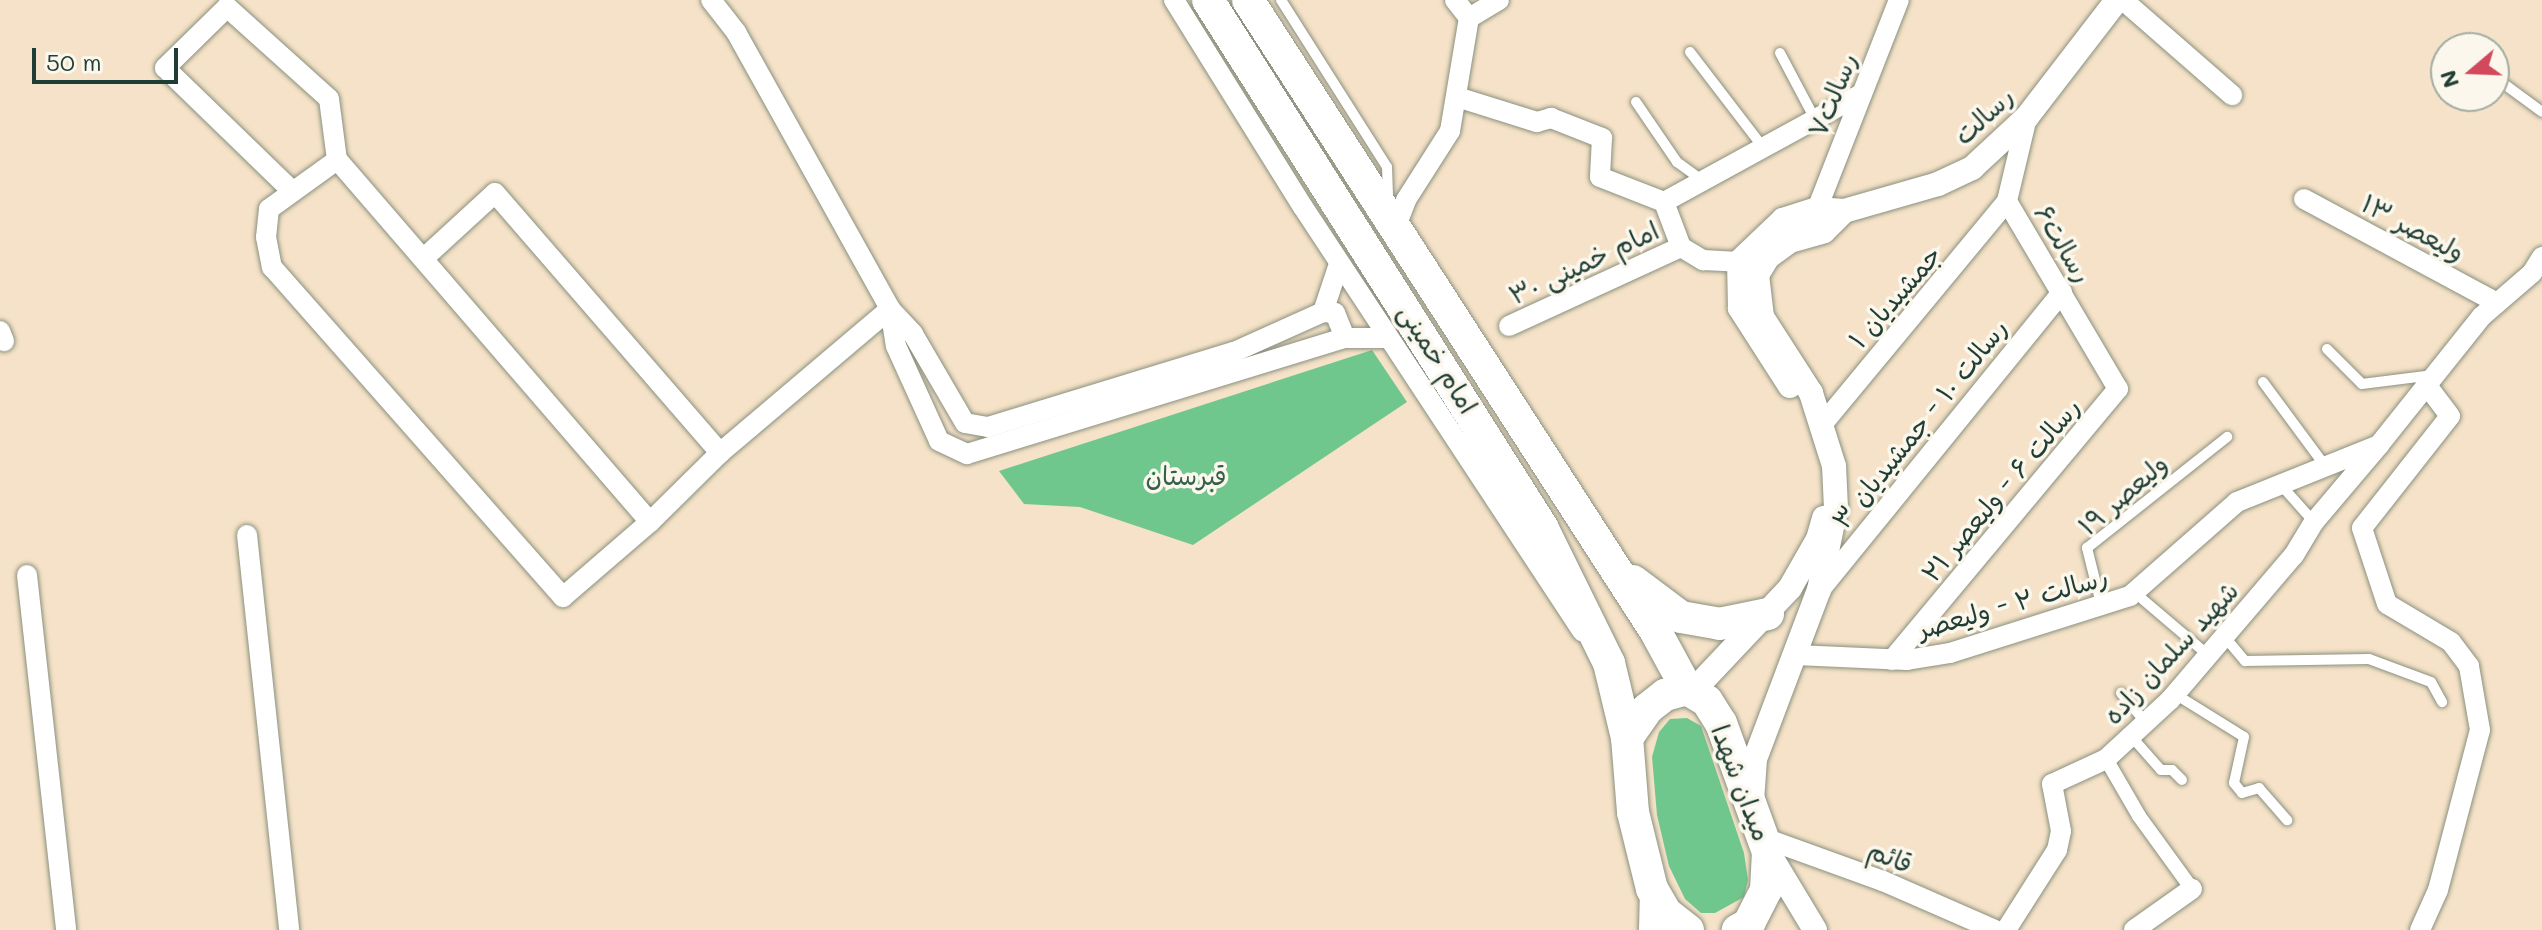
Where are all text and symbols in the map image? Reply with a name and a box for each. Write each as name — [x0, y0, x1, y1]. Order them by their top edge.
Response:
scale bar — [36, 32, 182, 82]
north arrow — [2430, 32, 2510, 112]
text: 50 m — [46, 46, 102, 77]
street label: رسالت۷ — [1802, 48, 1864, 142]
text: N — [2432, 67, 2465, 92]
street label: رسالت — [1948, 81, 2020, 151]
street label: ولیعصر ۱۳ — [2356, 188, 2470, 268]
street label: رسالت۶ — [2028, 199, 2098, 289]
street label: امام خمینی ۳۰ — [1504, 215, 1664, 311]
street label: جمشیدیان ۱ — [1842, 239, 1948, 355]
street label: امام خمینی — [1392, 298, 1484, 420]
street label: رسالت ۱۰ - جمشیدیان ۳ — [1826, 313, 2014, 535]
street label: رسالت ۶ - ولیعصر ۲۱ — [1915, 392, 2087, 588]
street label: ولیعصر ۱۹ — [2072, 448, 2174, 542]
park label: قبرستان — [1145, 460, 1227, 492]
street label: رسالت ۲ - ولیعصر — [1914, 561, 2112, 645]
street label: شهید سلمان زاده — [2097, 575, 2245, 731]
street label: میدان شهدا — [1705, 720, 1777, 846]
street label: قائم — [1863, 834, 1917, 880]

